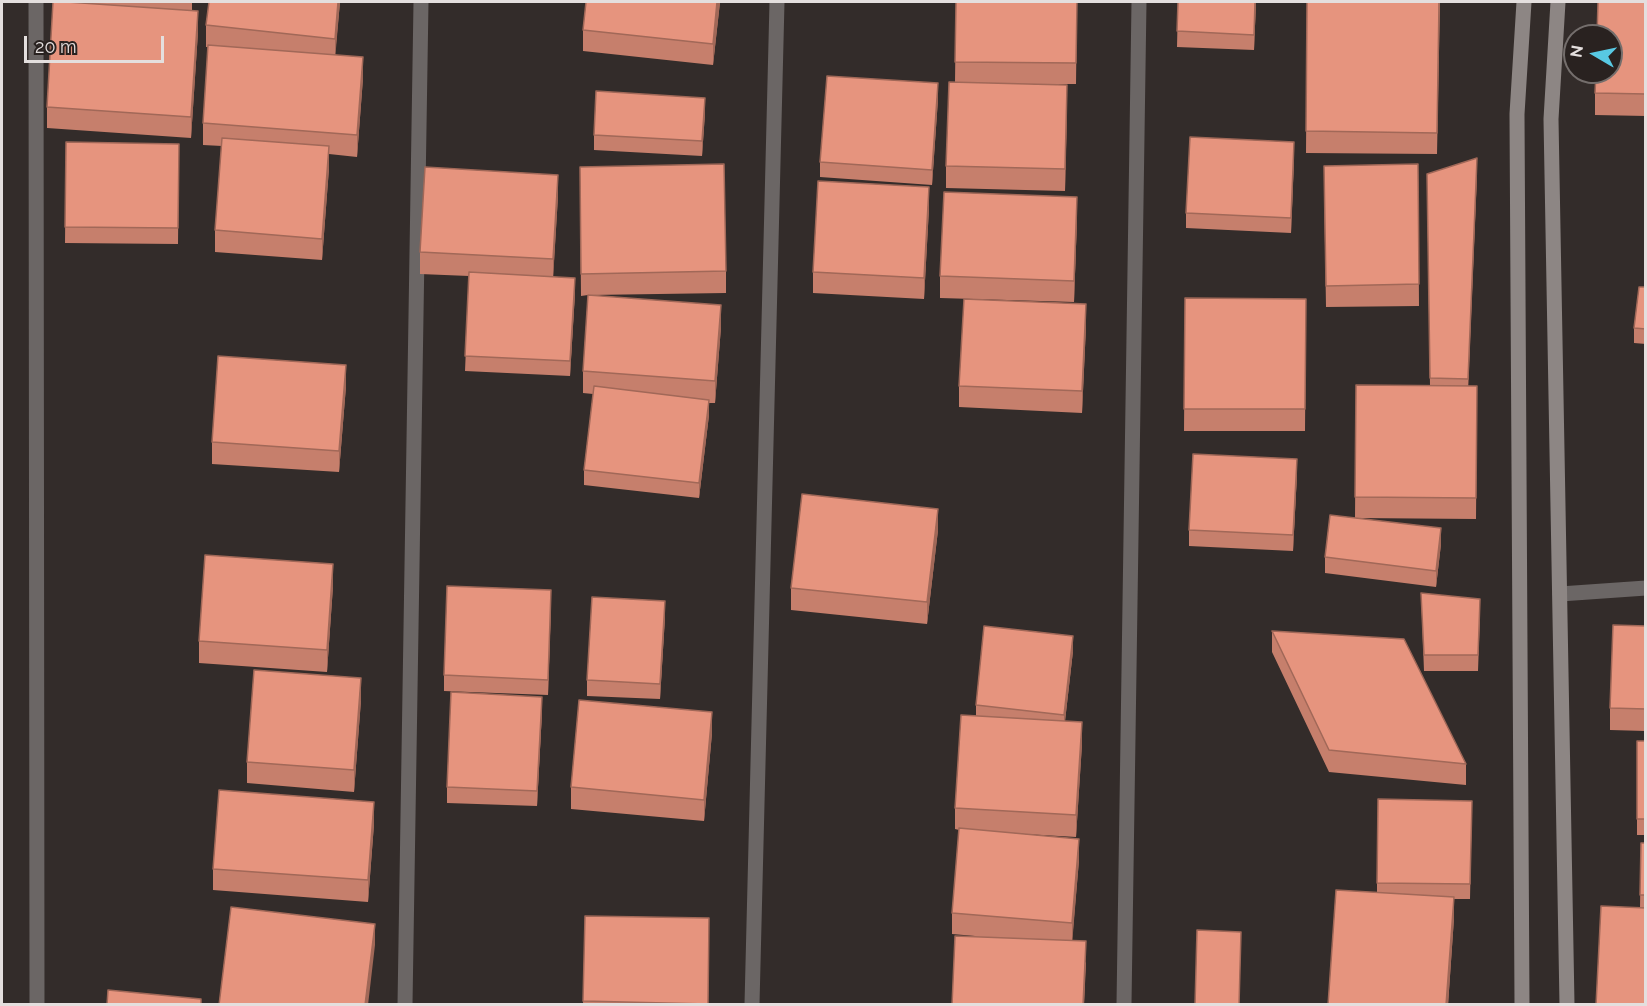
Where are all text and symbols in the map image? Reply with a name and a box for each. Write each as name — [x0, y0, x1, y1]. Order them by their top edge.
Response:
scale bar — [27, 24, 166, 62]
north arrow — [1563, 24, 1623, 84]
text: 20 m — [35, 36, 77, 57]
text: N — [1566, 44, 1587, 59]

